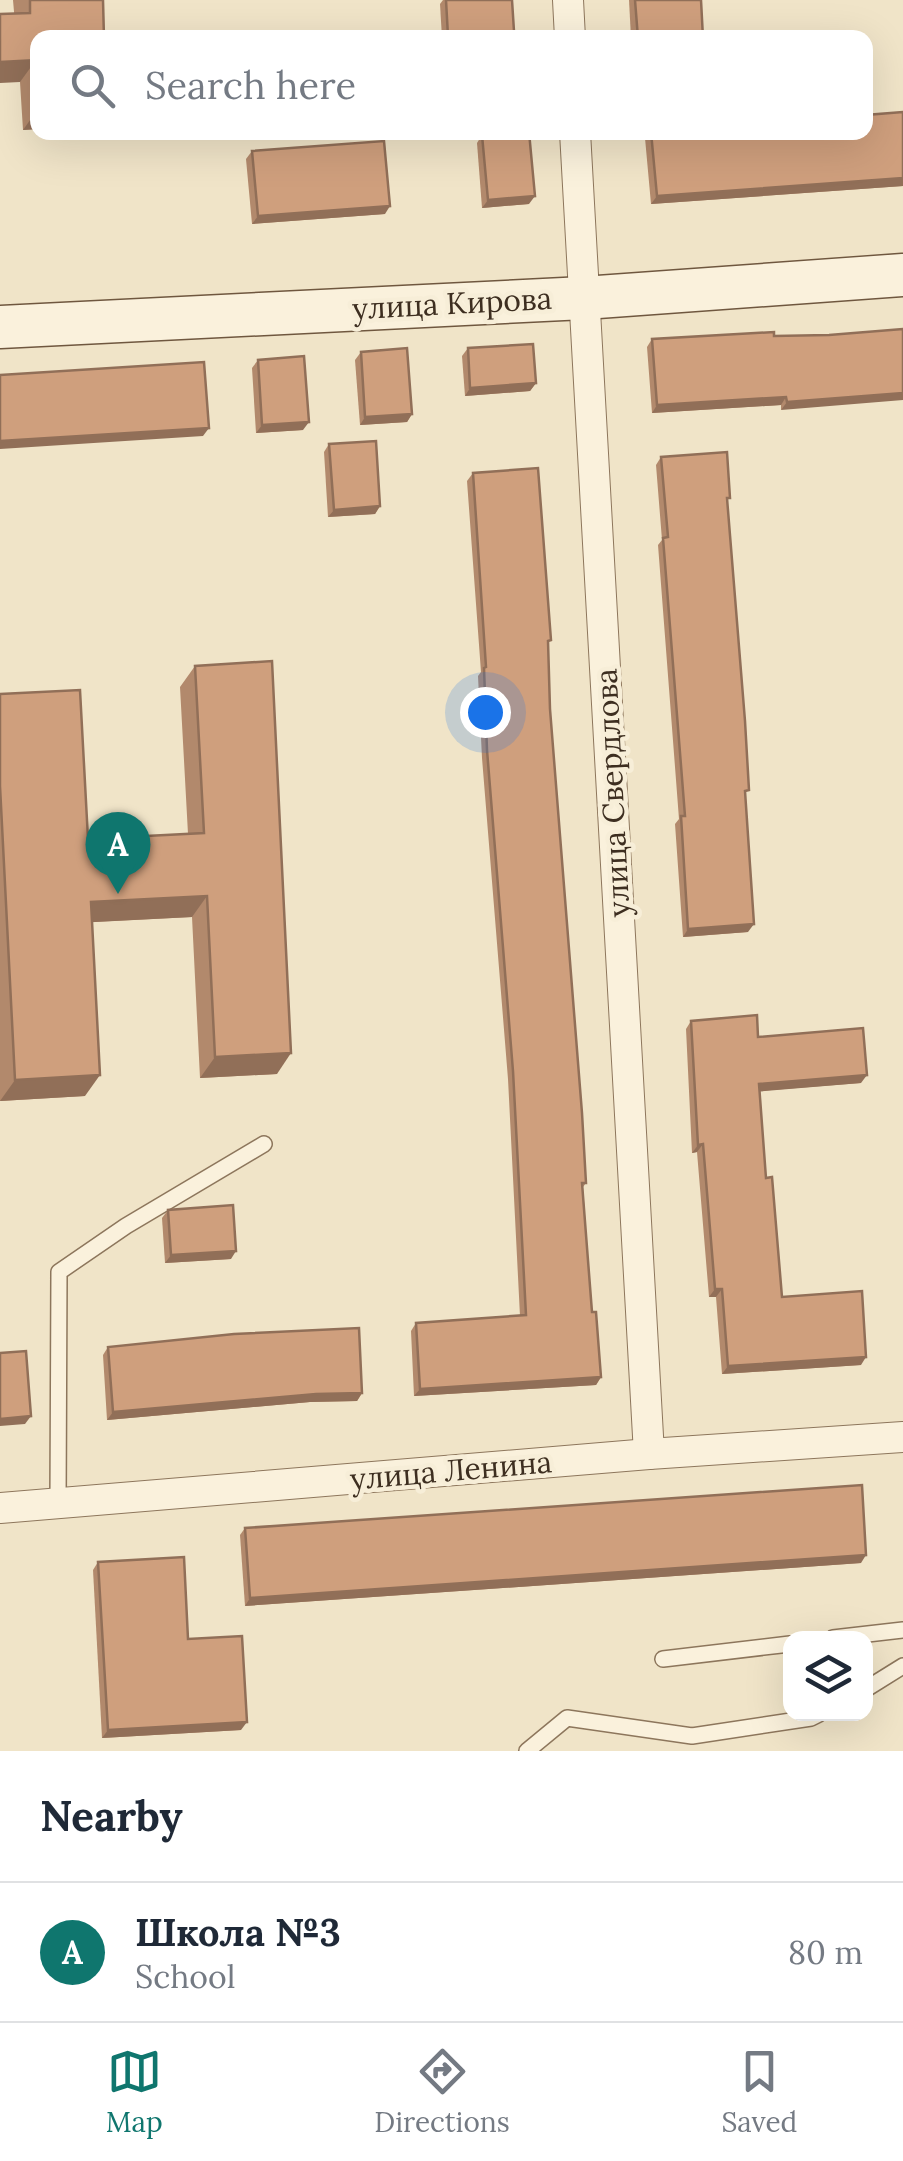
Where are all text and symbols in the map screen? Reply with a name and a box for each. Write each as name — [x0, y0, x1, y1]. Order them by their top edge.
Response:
search box — [30, 30, 873, 140]
icon: search — [65, 58, 120, 113]
text: Search here — [145, 61, 356, 109]
street label: улица Кирова — [351, 279, 553, 328]
street label: улица Свердлова — [587, 668, 638, 918]
your location — [460, 687, 511, 738]
pin: A — [86, 812, 150, 894]
street label: улица Ленина — [348, 1442, 553, 1499]
map controls — [783, 1631, 873, 1721]
button: layers — [783, 1631, 873, 1721]
text: Nearby — [40, 1789, 183, 1843]
text: Школа №3 — [135, 1908, 341, 1956]
text: A — [62, 1932, 83, 1973]
text: 80 m — [788, 1932, 863, 1973]
text: School — [135, 1956, 235, 1997]
tab: Map — [106, 2044, 163, 2140]
tab: Directions — [374, 2044, 510, 2140]
tab: Saved — [721, 2044, 797, 2140]

